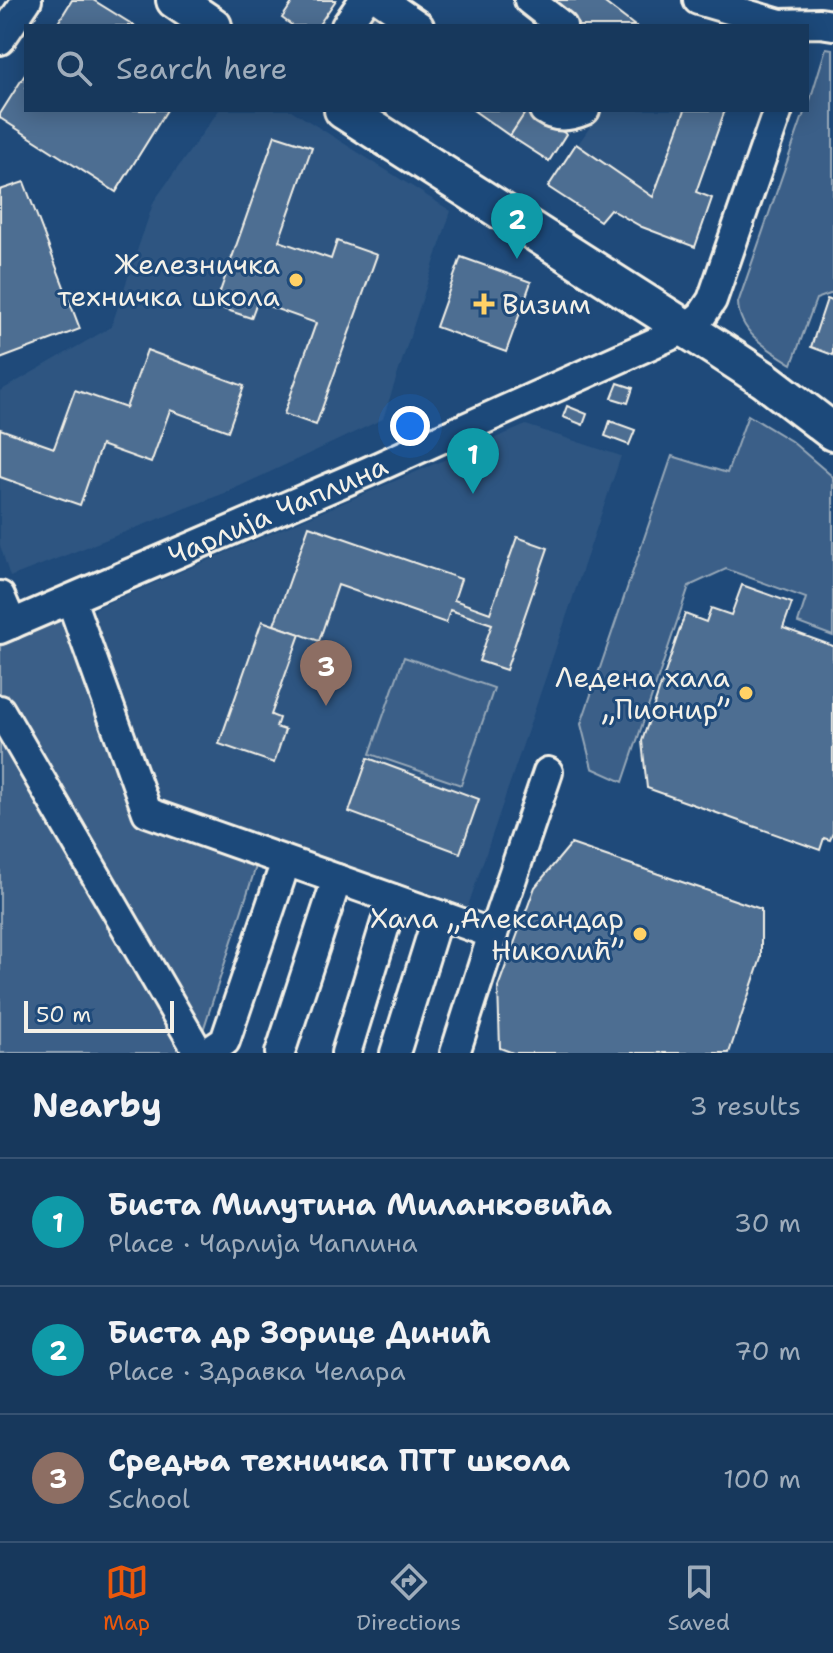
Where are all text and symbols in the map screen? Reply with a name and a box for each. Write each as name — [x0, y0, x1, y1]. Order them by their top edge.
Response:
search box — [24, 24, 809, 112]
icon: search — [52, 46, 96, 90]
text: Search here — [116, 48, 287, 89]
pin: 2 — [491, 193, 543, 259]
place label: Железничка техничка школа — [57, 245, 280, 315]
marker: Железничка техничка школа — [287, 271, 305, 289]
place label: Визим — [502, 285, 591, 323]
marker: Визим — [473, 293, 495, 315]
your location — [390, 406, 430, 446]
pin: 1 — [447, 428, 499, 494]
street label: Чарлија Чаплина — [162, 446, 393, 574]
pin: 3 — [300, 640, 352, 706]
place label: Ледена хала „Пионир” — [555, 658, 730, 728]
marker: Ледена хала „Пионир” — [737, 684, 755, 702]
place label: Хала „Александар Николић” — [370, 899, 624, 969]
marker: Хала „Александар Николић” — [631, 925, 649, 943]
scale bar — [24, 997, 174, 1033]
text: 50 m — [36, 1000, 91, 1029]
text: Nearby — [32, 1082, 162, 1128]
text: 3 results — [689, 1088, 801, 1123]
text: Биста Милутина Миланковића — [108, 1184, 612, 1225]
text: 1 — [52, 1205, 64, 1240]
text: 30 m — [734, 1205, 801, 1240]
text: Place · Чарлија Чаплина — [108, 1225, 418, 1260]
text: Биста др Зорице Динић — [108, 1312, 491, 1353]
text: 2 — [49, 1333, 67, 1368]
text: 70 m — [734, 1333, 801, 1368]
text: Place · Здравка Челара — [108, 1353, 406, 1388]
text: Средња техничка ПТТ школа — [108, 1440, 570, 1481]
text: 3 — [49, 1461, 67, 1496]
text: 100 m — [723, 1461, 801, 1496]
text: School — [108, 1481, 190, 1516]
tab: Map — [103, 1560, 150, 1637]
tab: Directions — [356, 1560, 461, 1637]
tab: Saved — [667, 1560, 730, 1637]

